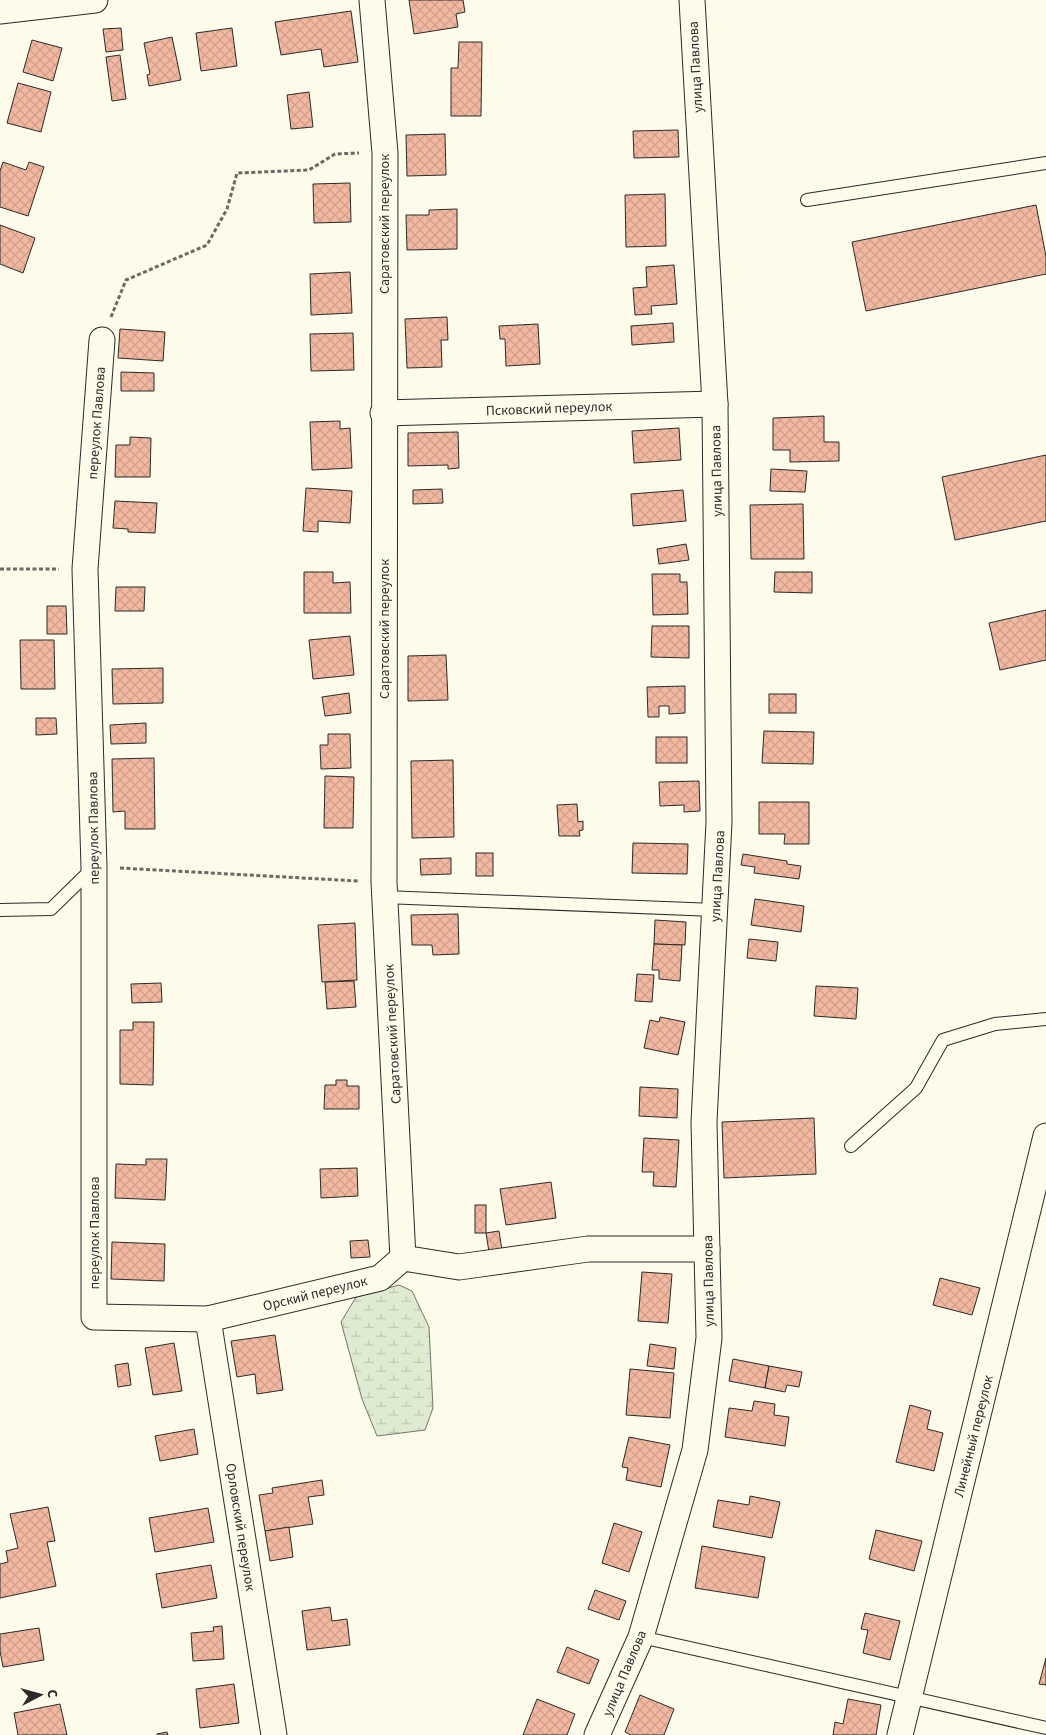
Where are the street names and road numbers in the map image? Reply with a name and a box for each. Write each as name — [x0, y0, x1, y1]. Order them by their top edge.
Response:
street label: улица Павлова — [684, 21, 708, 113]
street label: Саратовский переулок — [375, 154, 395, 294]
street label: переулок Павлова — [83, 366, 111, 480]
street label: Псковский переулок — [485, 397, 613, 421]
street label: улица Павлова — [706, 425, 728, 517]
street label: Саратовский переулок — [375, 559, 395, 699]
street label: переулок Павлова — [83, 771, 105, 885]
street label: улица Павлова — [706, 830, 730, 922]
street label: Саратовский переулок — [379, 963, 407, 1104]
street label: переулок Павлова — [85, 1176, 105, 1290]
street label: улица Павлова — [698, 1235, 720, 1327]
street label: Орский переулок — [261, 1271, 370, 1317]
street label: Линейный переулок — [949, 1373, 999, 1499]
street label: Орловский переулок — [220, 1462, 260, 1592]
street label: улица Павлова — [598, 1627, 652, 1720]

